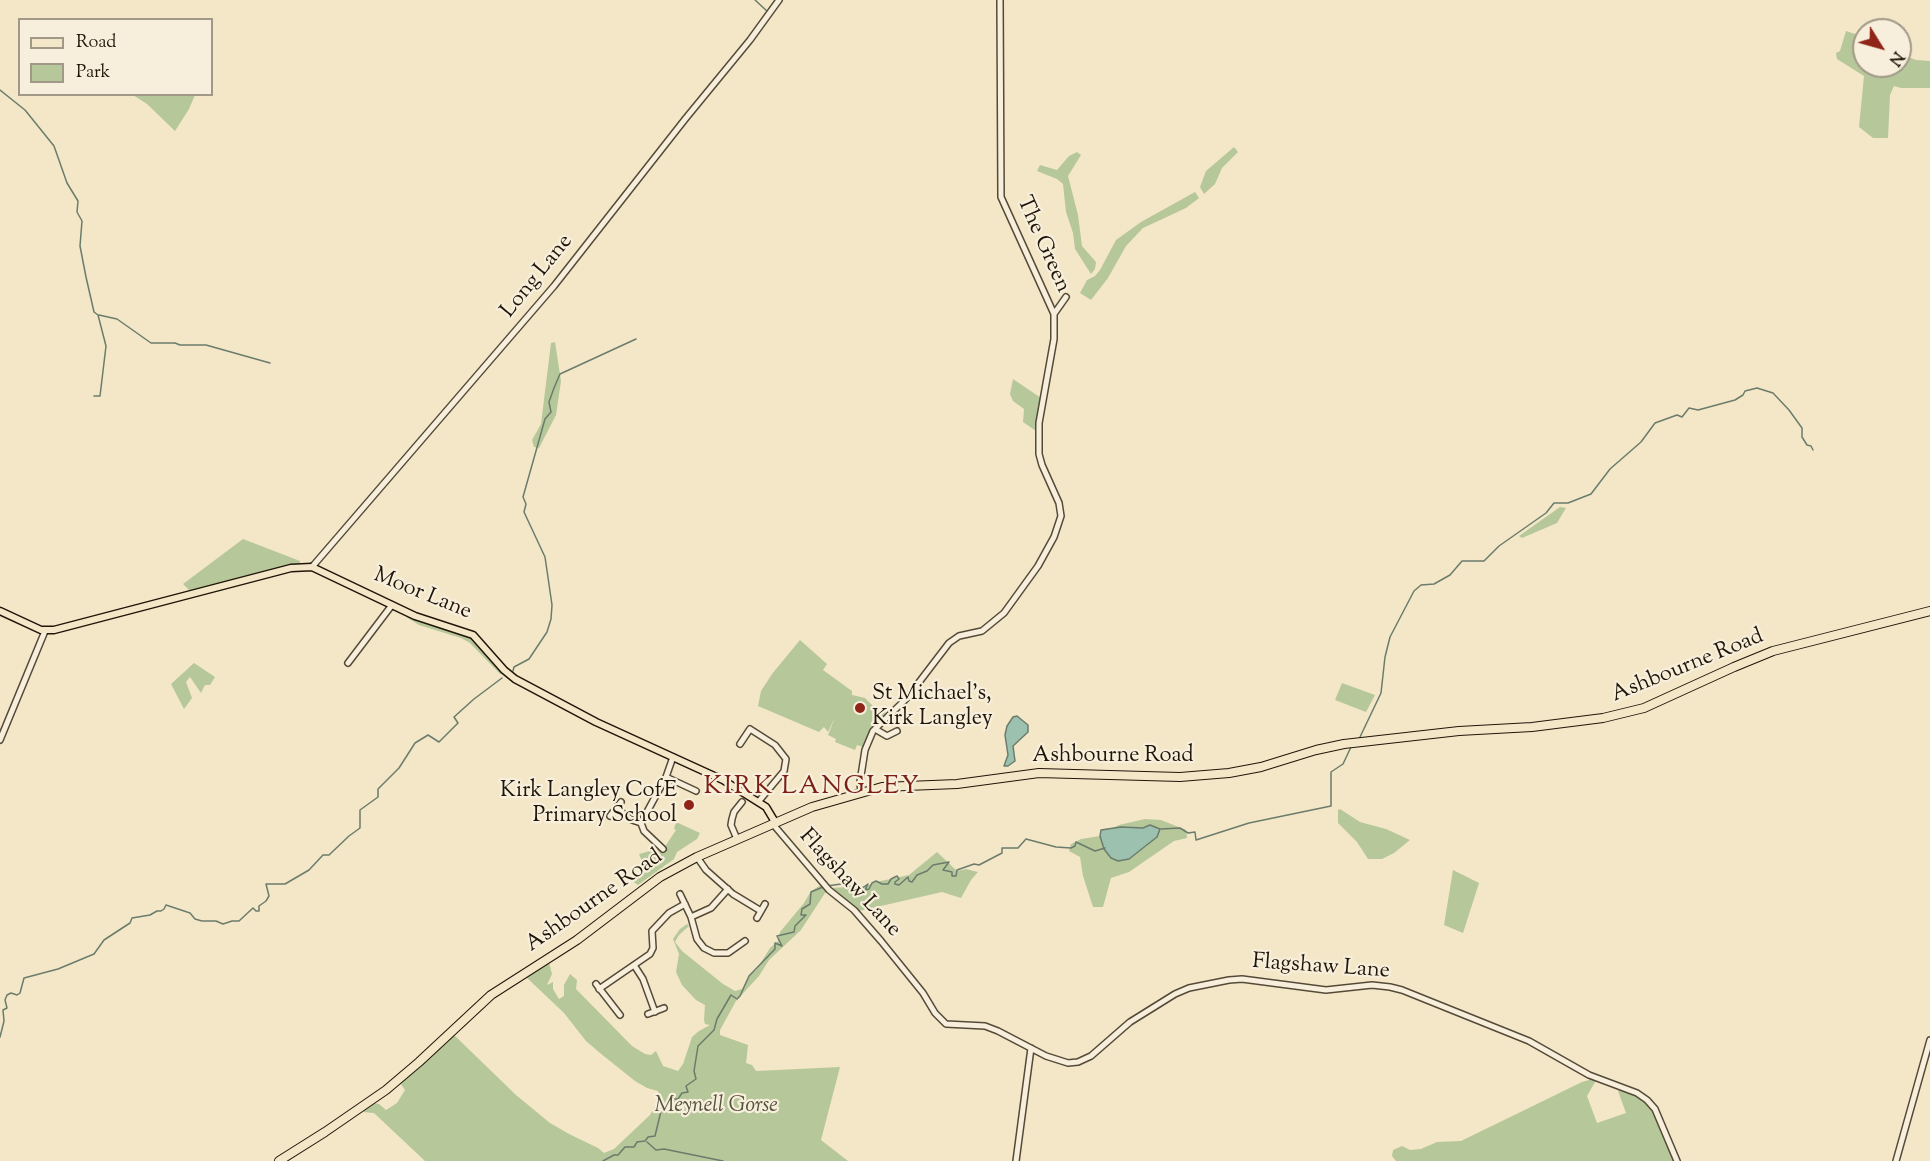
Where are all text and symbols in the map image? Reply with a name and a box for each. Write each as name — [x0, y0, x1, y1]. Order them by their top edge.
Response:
legend — [18, 18, 213, 96]
north arrow — [1852, 18, 1912, 78]
text: Road — [76, 30, 116, 56]
text: N — [1882, 46, 1908, 70]
text: Park — [76, 60, 110, 86]
street label: The Green — [1009, 193, 1075, 297]
street label: Long Lane — [496, 230, 580, 324]
street label: Moor Lane — [369, 563, 475, 627]
street label: Ashbourne Road — [1608, 625, 1768, 709]
place label: St Michael's, Kirk Langley — [872, 682, 993, 734]
marker: St Michael's, Kirk Langley — [853, 701, 867, 715]
street label: Ashbourne Road — [1032, 744, 1194, 770]
district label: KIRK LANGLEY — [703, 773, 921, 805]
place label: Kirk Langley CofE Primary School — [500, 779, 677, 830]
marker: Kirk Langley CofE Primary School — [682, 798, 696, 812]
street label: Flagshaw Lane — [792, 825, 906, 943]
street label: Ashbourne Road — [521, 845, 669, 959]
street label: Flagshaw Lane — [1251, 950, 1391, 986]
park label: Meynell Gorse — [654, 1094, 778, 1120]

